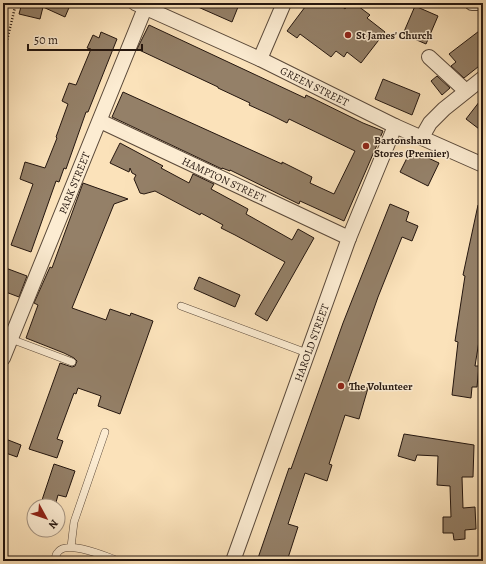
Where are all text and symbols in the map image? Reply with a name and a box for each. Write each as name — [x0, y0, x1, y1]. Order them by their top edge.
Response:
scale bar — [28, 26, 142, 52]
place label: St James' Church — [356, 28, 433, 43]
marker: St James' Church — [343, 30, 353, 40]
text: 50 m — [34, 32, 58, 48]
street label: GREEN STREET — [278, 63, 352, 109]
place label: Bartonsham Stores (Premier) — [374, 133, 449, 161]
marker: Bartonsham Stores (Premier) — [361, 141, 371, 151]
street label: PARK STREET — [55, 150, 93, 216]
street label: HAMPTON STREET — [180, 153, 268, 205]
street label: HAROLD STREET — [291, 302, 332, 384]
place label: The Volunteer — [349, 379, 413, 394]
marker: The Volunteer — [336, 381, 346, 391]
north arrow — [26, 498, 66, 538]
text: N — [45, 516, 62, 532]

